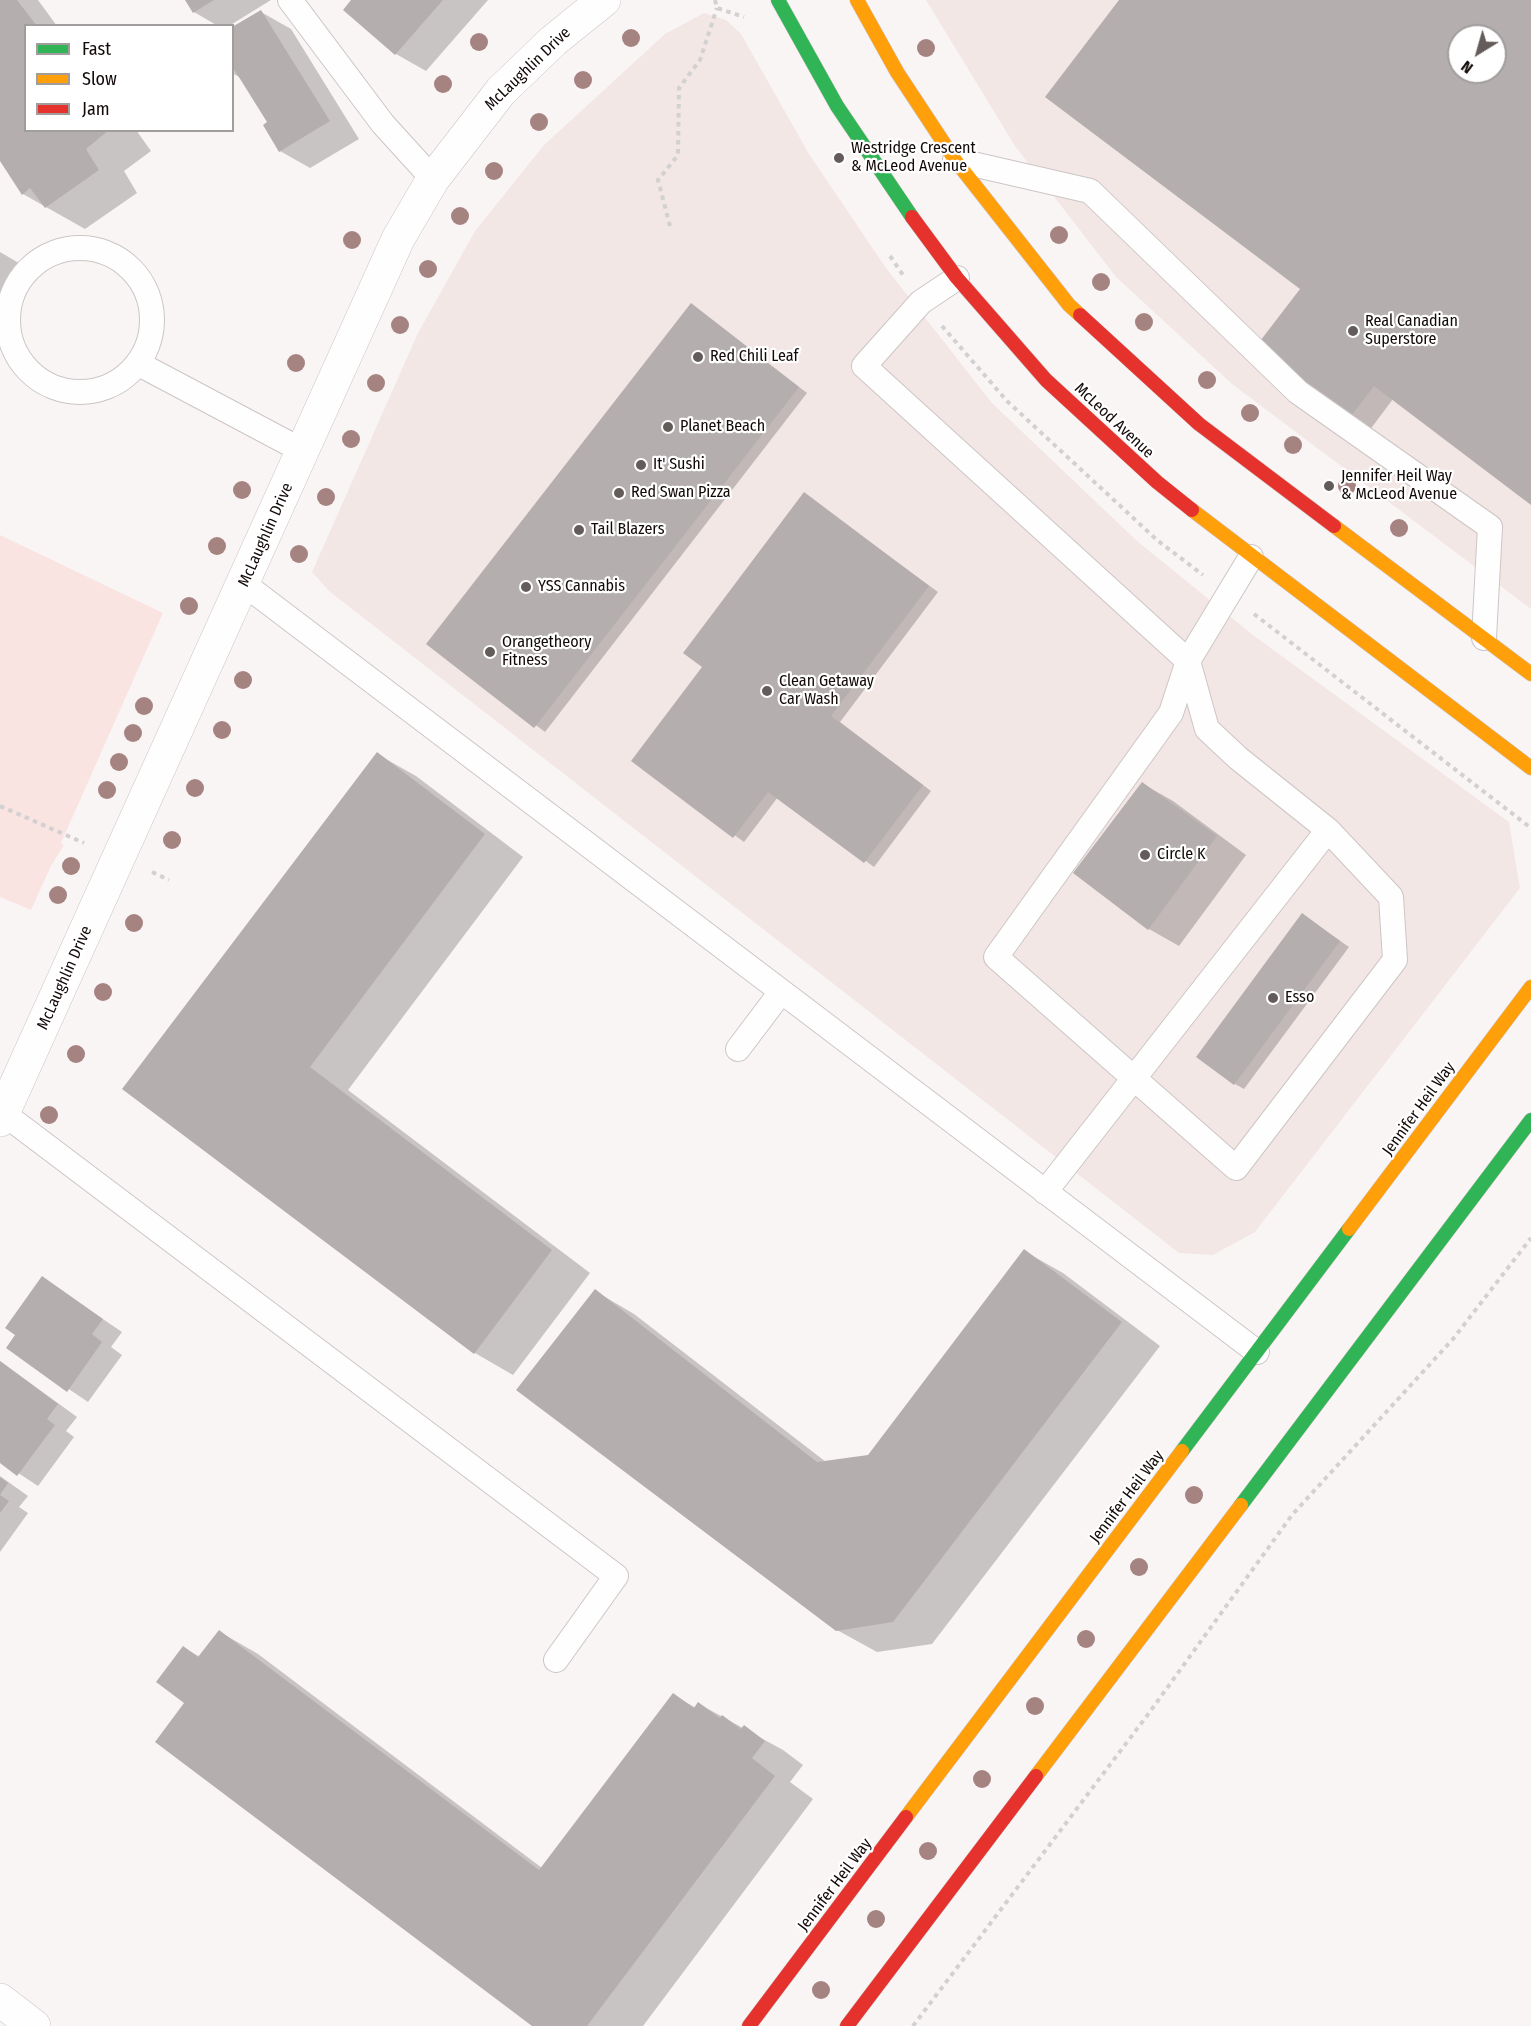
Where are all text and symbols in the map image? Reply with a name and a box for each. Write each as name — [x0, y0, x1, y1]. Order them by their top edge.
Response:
street label: McLaughlin Drive — [481, 23, 575, 115]
legend — [24, 24, 234, 132]
north arrow — [1447, 24, 1507, 84]
text: Fast — [82, 38, 111, 60]
text: N — [1458, 57, 1477, 78]
text: Slow — [82, 68, 117, 90]
text: Jam — [82, 98, 110, 120]
place label: Westridge Crescent & McLeod Avenue — [851, 139, 976, 177]
marker: Westridge Crescent & McLeod Avenue — [832, 151, 846, 165]
place label: Real Canadian Superstore — [1365, 312, 1458, 350]
marker: Real Canadian Superstore — [1346, 324, 1360, 338]
place label: Red Chili Leaf — [710, 347, 798, 367]
marker: Red Chili Leaf — [691, 350, 705, 364]
street label: McLeod Avenue — [1070, 379, 1158, 463]
place label: Planet Beach — [680, 417, 765, 437]
marker: Planet Beach — [661, 420, 675, 434]
place label: It' Sushi — [653, 455, 705, 475]
marker: It' Sushi — [634, 458, 648, 472]
place label: Jennifer Heil Way & McLeod Avenue — [1341, 467, 1457, 505]
marker: Jennifer Heil Way & McLeod Avenue — [1322, 479, 1336, 493]
street label: McLaughlin Drive — [235, 480, 297, 590]
place label: Red Swan Pizza — [631, 483, 731, 503]
marker: Red Swan Pizza — [612, 486, 626, 500]
place label: Tail Blazers — [591, 520, 665, 540]
marker: Tail Blazers — [572, 523, 586, 537]
place label: YSS Cannabis — [538, 577, 625, 597]
marker: YSS Cannabis — [519, 580, 533, 594]
place label: Orangetheory Fitness — [502, 633, 591, 671]
marker: Orangetheory Fitness — [483, 645, 497, 659]
place label: Clean Getaway Car Wash — [779, 672, 874, 710]
marker: Clean Getaway Car Wash — [760, 684, 774, 698]
place label: Circle K — [1157, 845, 1205, 865]
marker: Circle K — [1138, 848, 1152, 862]
street label: McLaughlin Drive — [34, 923, 96, 1033]
place label: Esso — [1285, 988, 1314, 1008]
marker: Esso — [1266, 991, 1280, 1005]
street label: Jennifer Heil Way — [1379, 1058, 1459, 1160]
street label: Jennifer Heil Way — [1086, 1447, 1168, 1547]
street label: Jennifer Heil Way — [794, 1835, 876, 1935]

